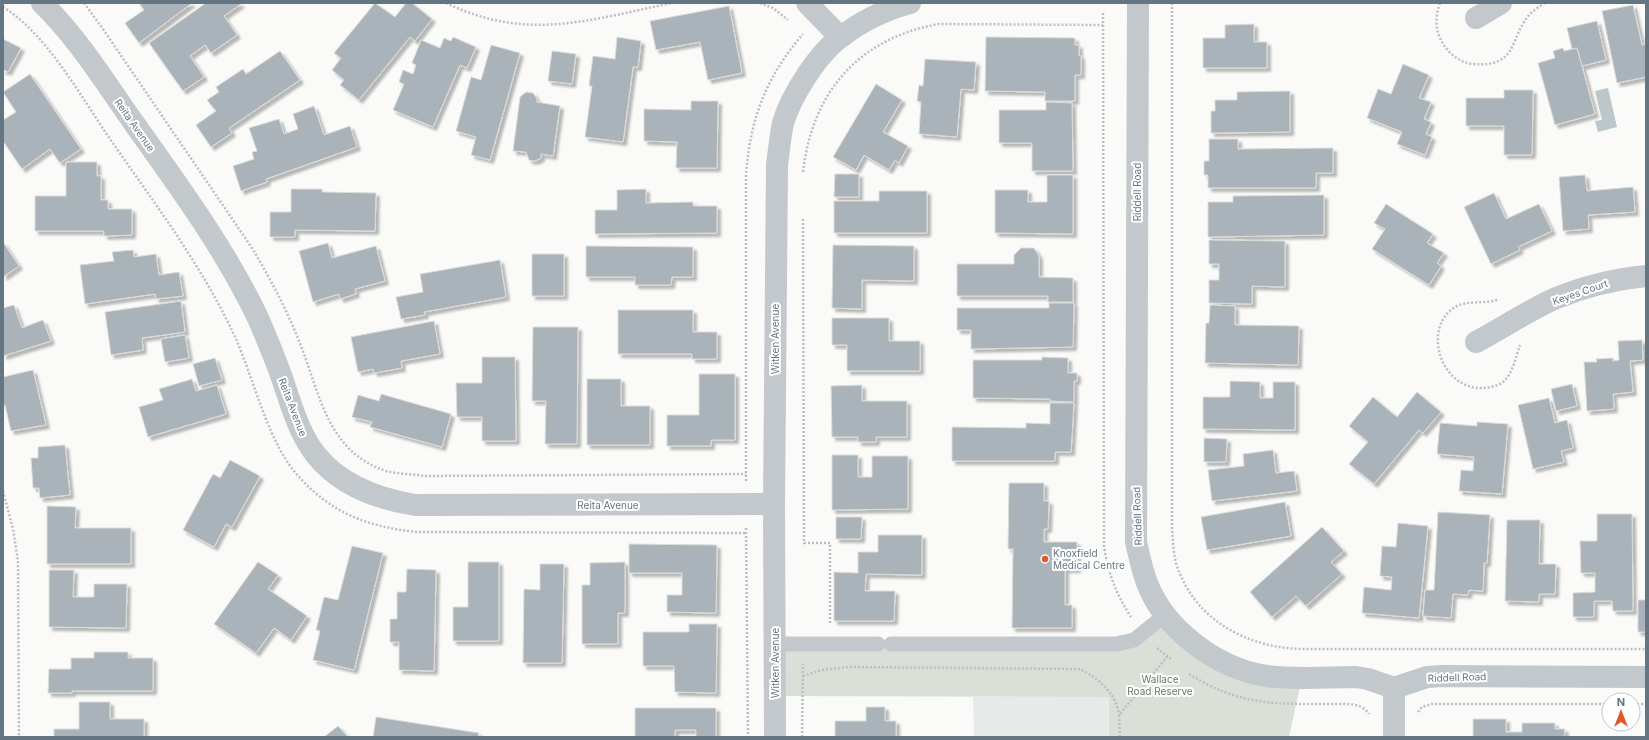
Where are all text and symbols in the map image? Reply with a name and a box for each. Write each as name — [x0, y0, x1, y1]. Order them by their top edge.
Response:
street label: Reita Avenue — [112, 96, 158, 154]
street label: Riddell Road — [1131, 163, 1143, 221]
street label: Keyes Court — [1551, 277, 1610, 307]
street label: Witken Avenue — [769, 304, 781, 374]
street label: Reita Avenue — [276, 376, 310, 438]
street label: Riddell Road — [1130, 486, 1144, 546]
street label: Reita Avenue — [577, 499, 639, 511]
place label: Knoxfield Medical Centre — [1053, 547, 1125, 571]
marker: Knoxfield Medical Centre — [1040, 554, 1050, 564]
street label: Witken Avenue — [769, 628, 781, 698]
street label: Riddell Road — [1427, 670, 1487, 684]
park label: Wallace Road Reserve — [1127, 673, 1193, 697]
north arrow — [1601, 692, 1641, 732]
text: N — [1617, 695, 1625, 709]

